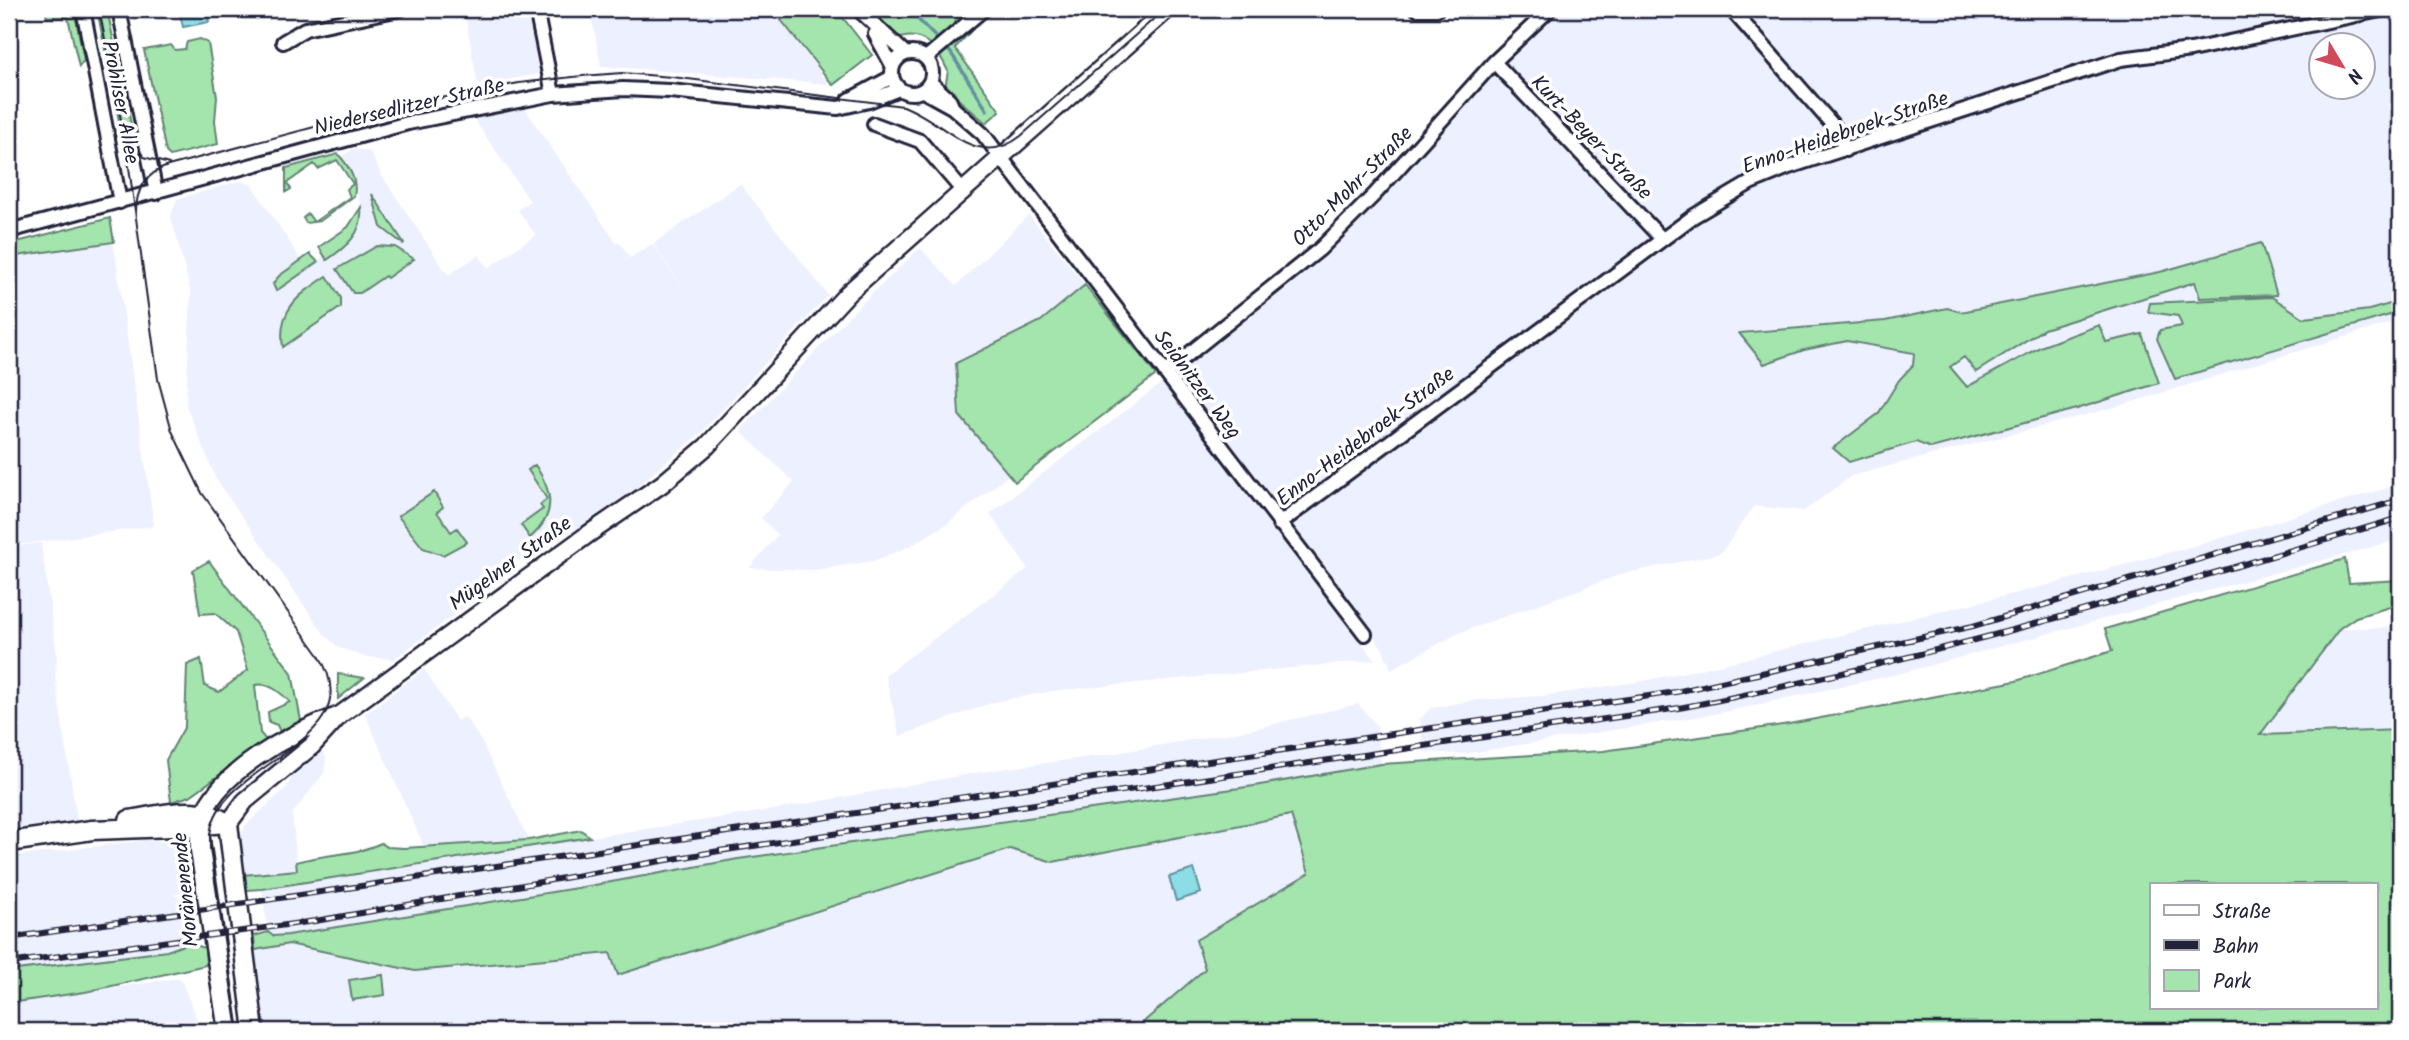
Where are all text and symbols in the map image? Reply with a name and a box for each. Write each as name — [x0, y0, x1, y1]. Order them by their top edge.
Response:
north arrow — [2308, 32, 2378, 102]
street label: Prohliser Allee — [91, 38, 148, 167]
text: N — [2338, 61, 2369, 89]
street label: Kurt-Beyer-Straße — [1522, 68, 1660, 209]
street label: Niedersedlitzer Straße — [311, 69, 508, 145]
street label: Enno-Heidebroek-Straße — [1738, 82, 1954, 184]
street label: Otto-Mohr-Straße — [1285, 118, 1422, 255]
street label: Seidnitzer Weg — [1144, 323, 1249, 447]
street label: Enno-Heidebroek-Straße — [1270, 359, 1463, 516]
street label: Mügelner Straße — [443, 508, 580, 620]
street label: Moränenende — [164, 830, 209, 949]
legend — [2150, 883, 2378, 1009]
text: Straße — [2213, 896, 2271, 929]
text: Bahn — [2213, 931, 2259, 964]
text: Park — [2213, 966, 2251, 999]

